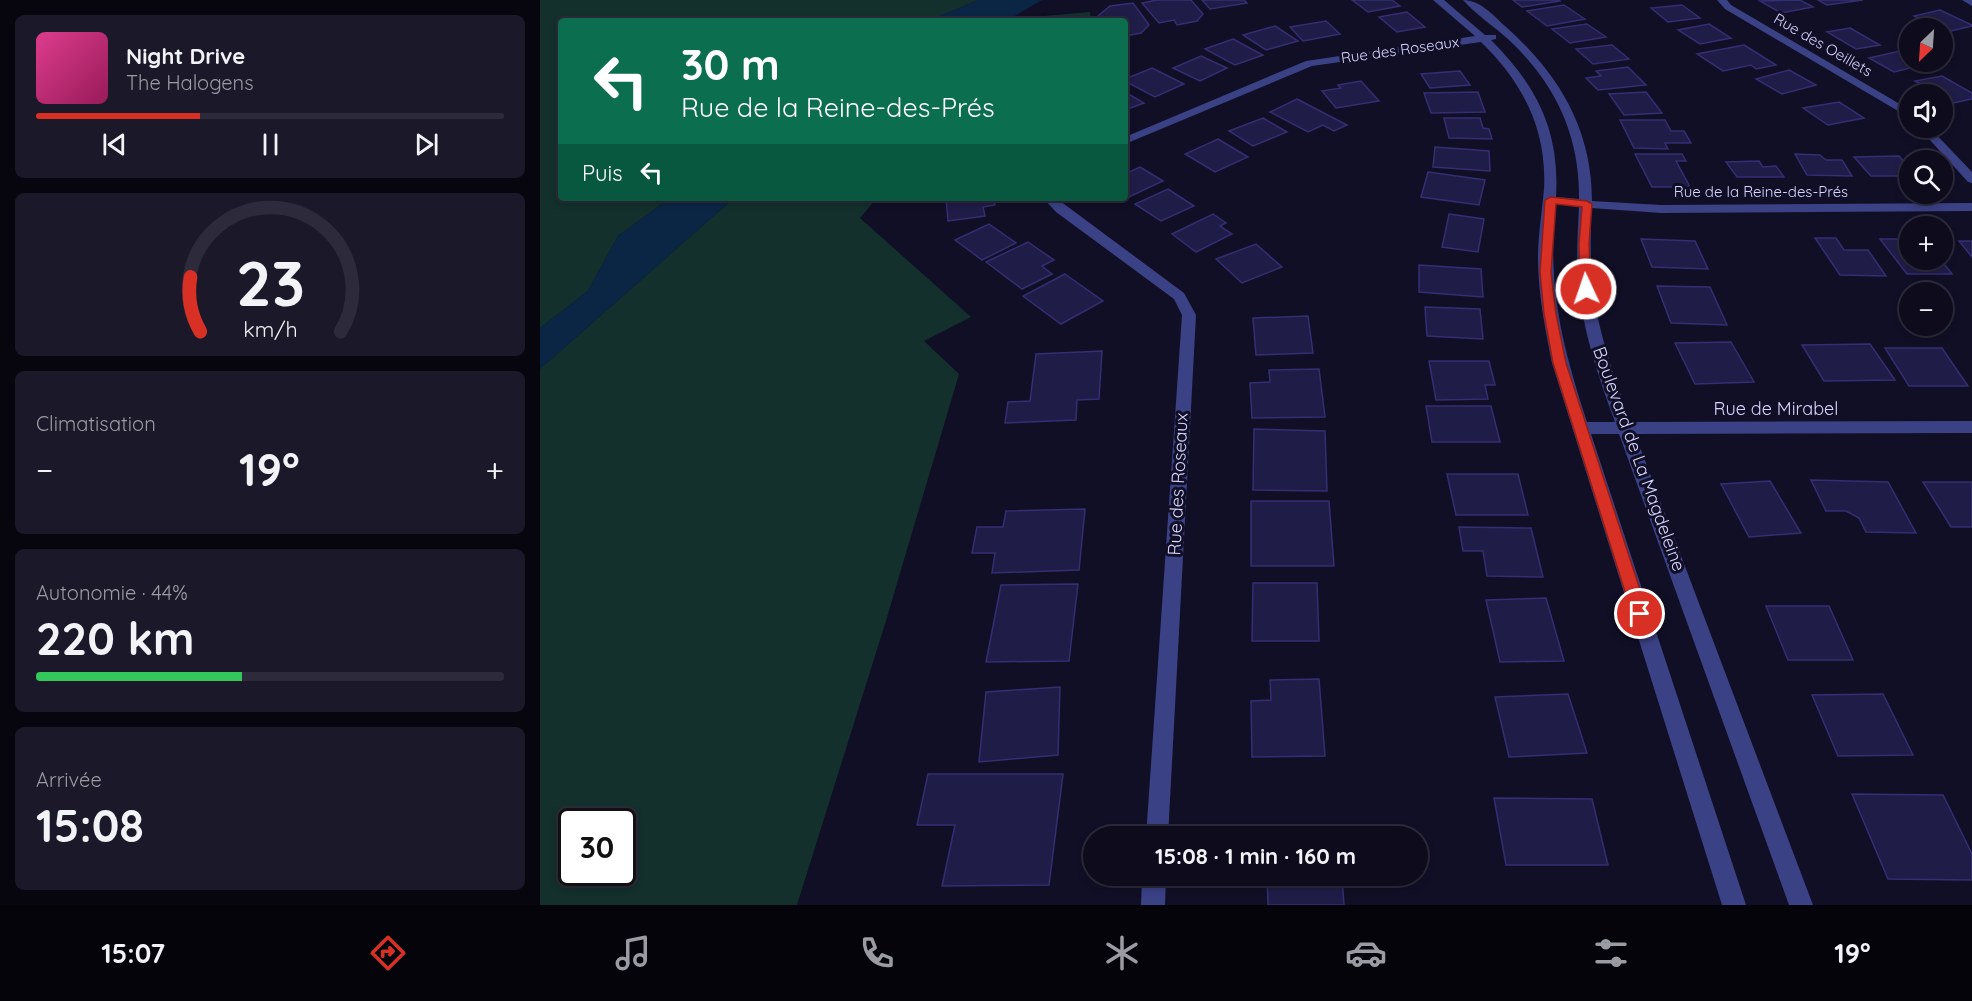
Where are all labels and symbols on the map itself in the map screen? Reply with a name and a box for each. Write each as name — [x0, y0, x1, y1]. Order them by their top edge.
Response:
street label: Rue des Oeillets — [1771, 9, 1876, 80]
north arrow — [1899, 18, 1953, 72]
street label: Rue des Roseaux — [1340, 32, 1460, 67]
street label: Rue de la Reine-des-Prés — [1674, 182, 1848, 201]
position arrow — [1554, 257, 1618, 321]
street label: Boulevard de La Magdeleine — [1588, 343, 1691, 574]
street label: Rue de Mirabel — [1714, 397, 1838, 420]
street label: Rue des Roseaux — [1162, 412, 1193, 556]
pin — [1614, 588, 1665, 639]
speed limit sign: 30 — [558, 808, 636, 886]

